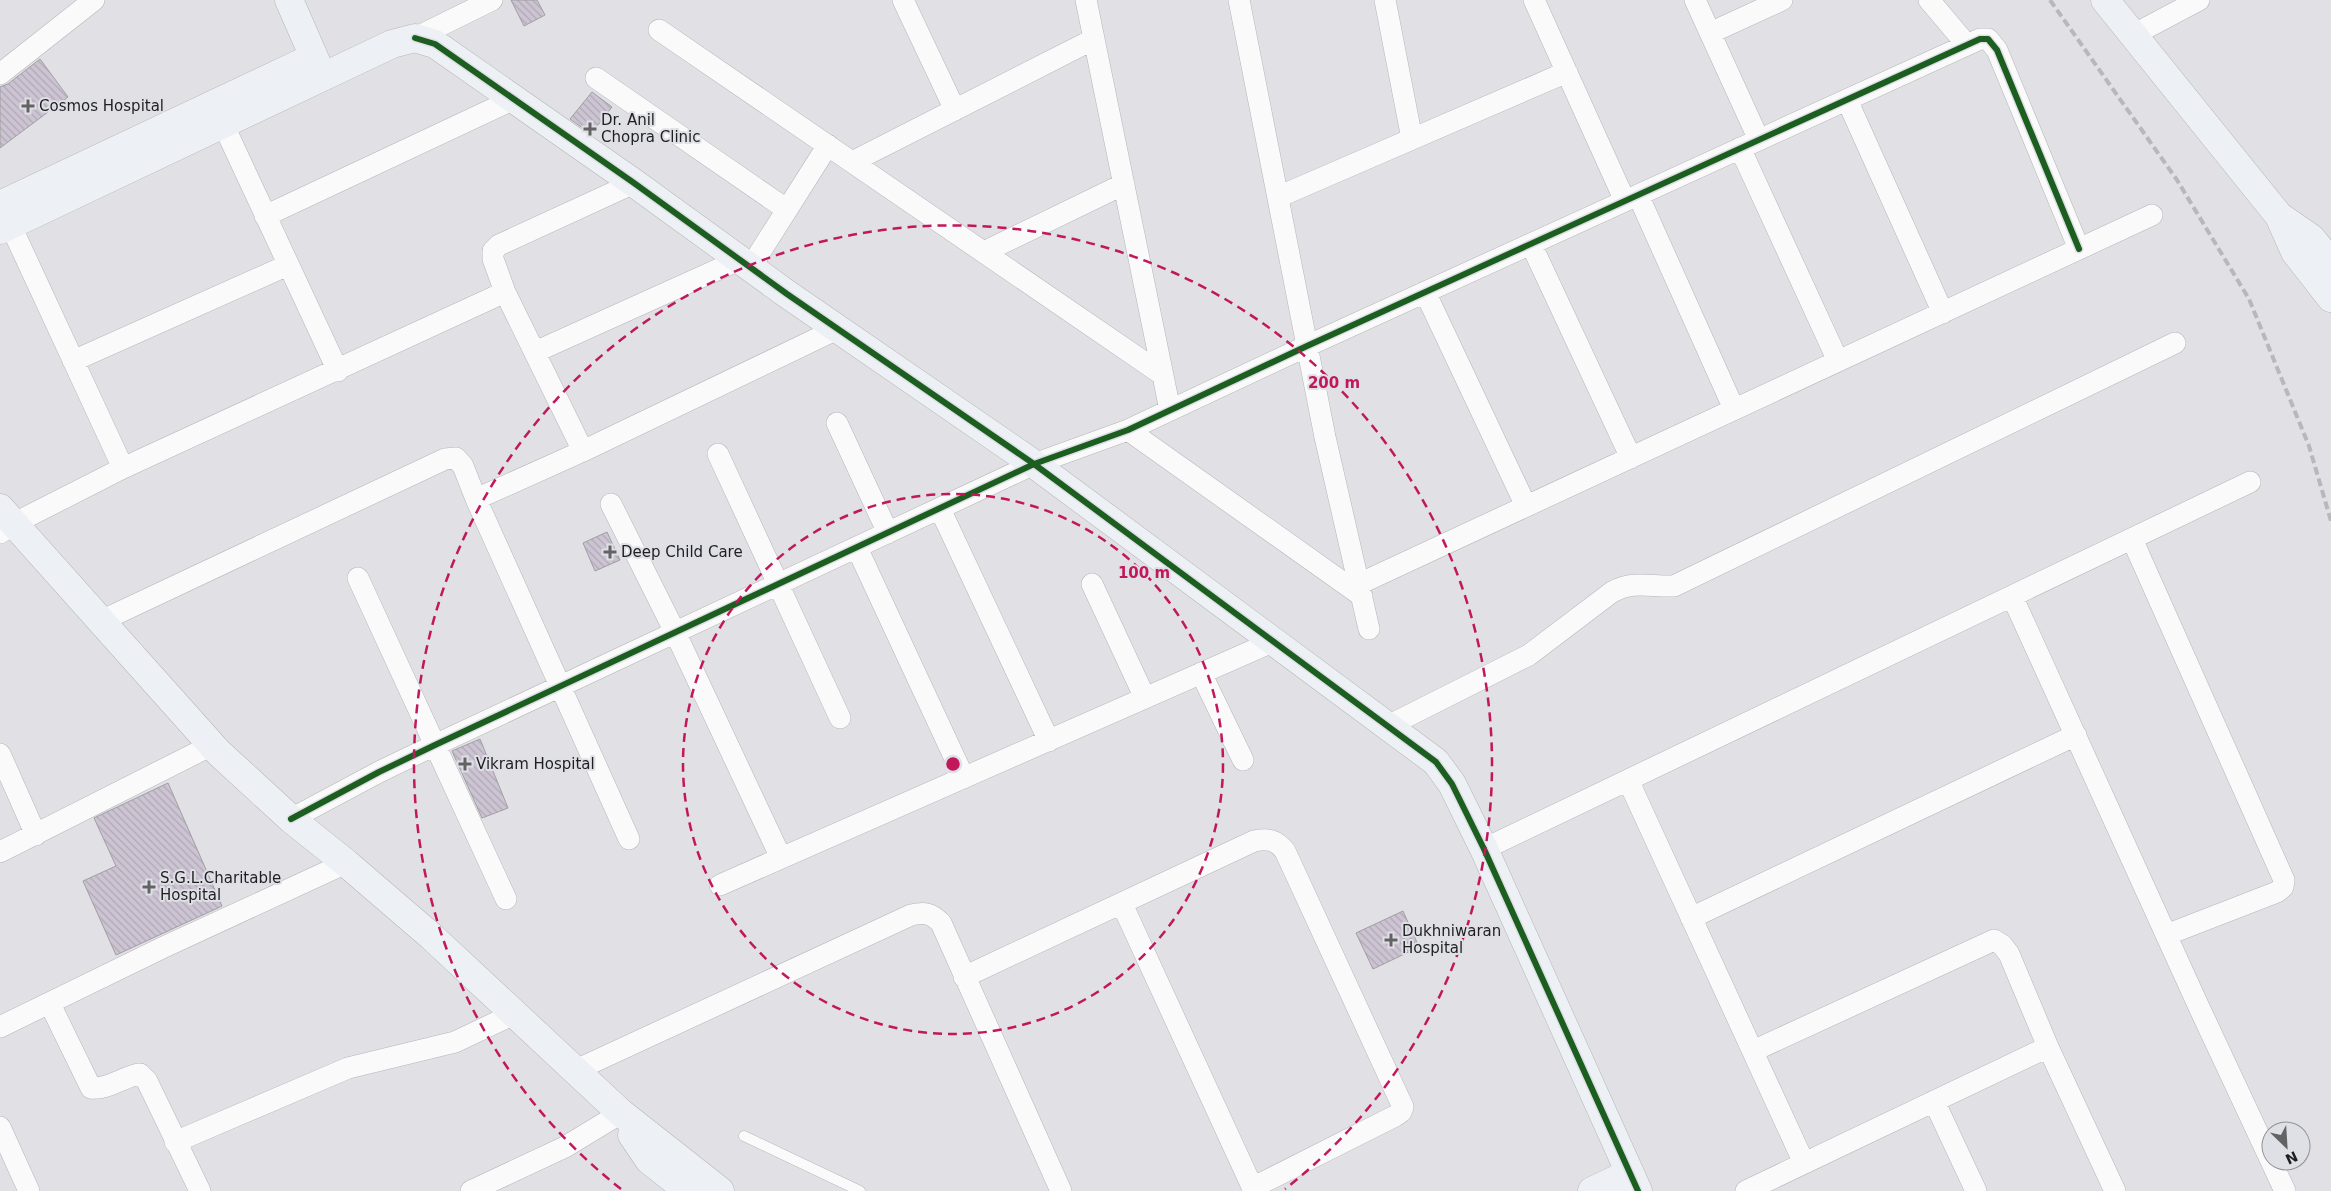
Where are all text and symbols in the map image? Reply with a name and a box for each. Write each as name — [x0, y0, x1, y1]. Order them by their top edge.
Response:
place label: Cosmos Hospital — [39, 97, 164, 115]
marker: Cosmos Hospital — [21, 99, 35, 113]
place label: Dr. Anil Chopra Clinic — [601, 111, 701, 146]
marker: Dr. Anil Chopra Clinic — [583, 122, 597, 136]
text: 200 m — [1308, 374, 1360, 392]
place label: Deep Child Care — [621, 543, 743, 561]
marker: Deep Child Care — [603, 545, 617, 559]
text: 100 m — [1118, 564, 1170, 582]
place label: Vikram Hospital — [476, 755, 595, 773]
centre of rings — [944, 755, 962, 773]
marker: Vikram Hospital — [458, 757, 472, 771]
place label: S.G.L.Charitable Hospital — [160, 869, 281, 904]
marker: S.G.L.Charitable Hospital — [142, 880, 156, 894]
place label: Dukhniwaran Hospital — [1402, 922, 1501, 957]
marker: Dukhniwaran Hospital — [1384, 933, 1398, 947]
north arrow — [2261, 1121, 2311, 1171]
text: N — [2283, 1148, 2300, 1168]

